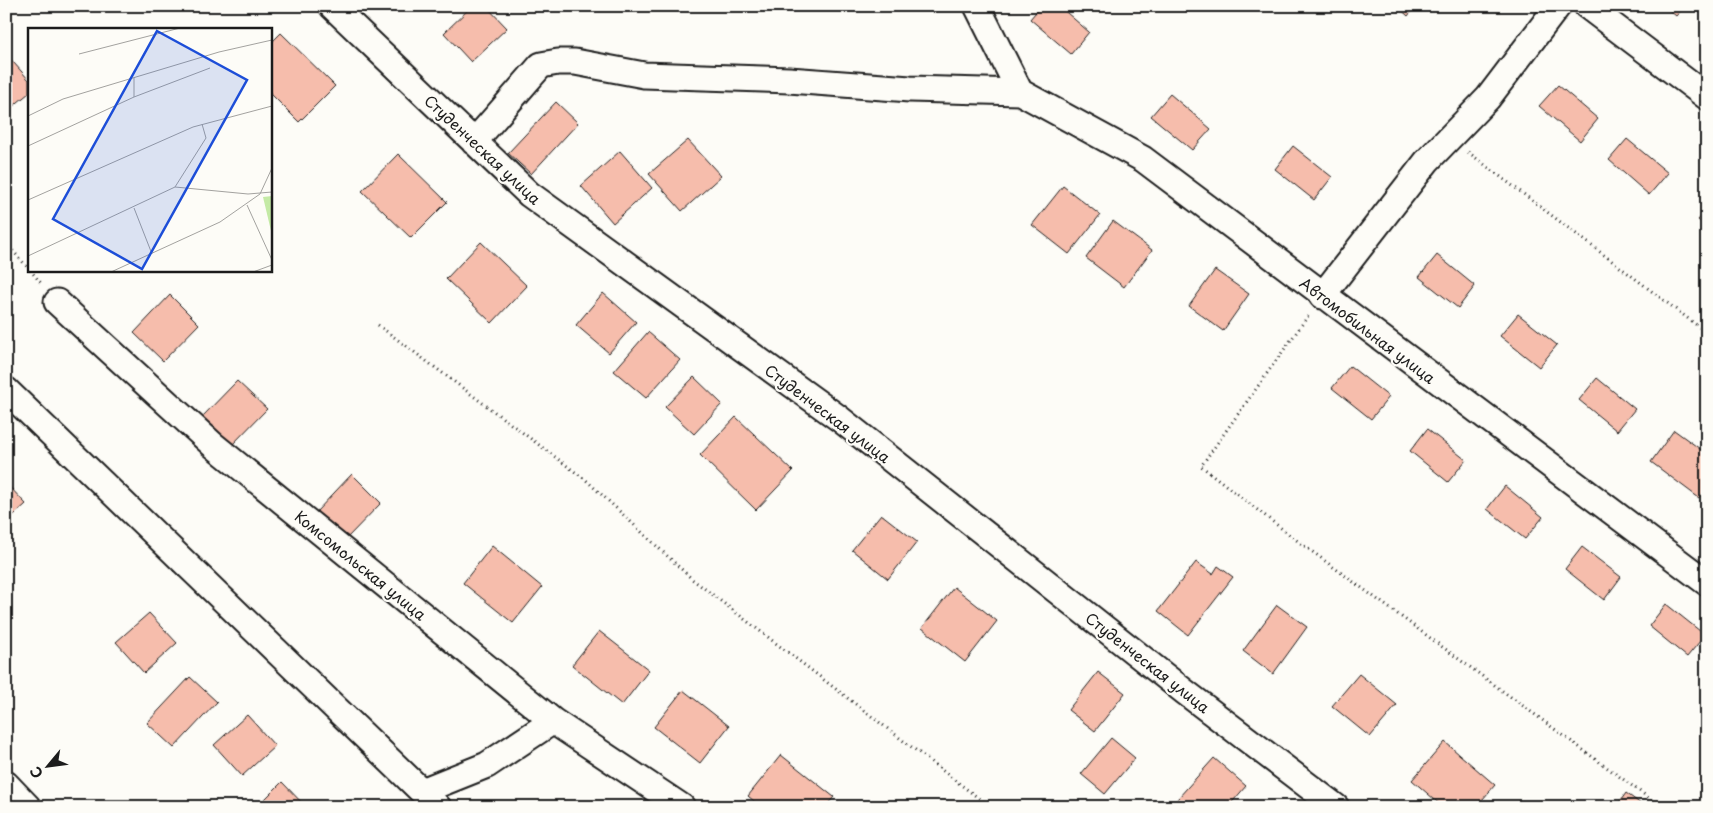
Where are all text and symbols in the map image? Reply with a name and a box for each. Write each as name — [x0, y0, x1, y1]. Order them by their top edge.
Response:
inset map — [28, 28, 271, 271]
street label: Студенческая улица — [420, 89, 547, 210]
street label: Автомобильная улица — [1295, 271, 1441, 389]
street label: Студенческая улица — [760, 358, 896, 468]
street label: Комсомольская улица — [290, 505, 432, 626]
street label: Студенческая улица — [1081, 606, 1215, 718]
north arrow — [22, 740, 72, 790]
text: С — [24, 763, 48, 782]

